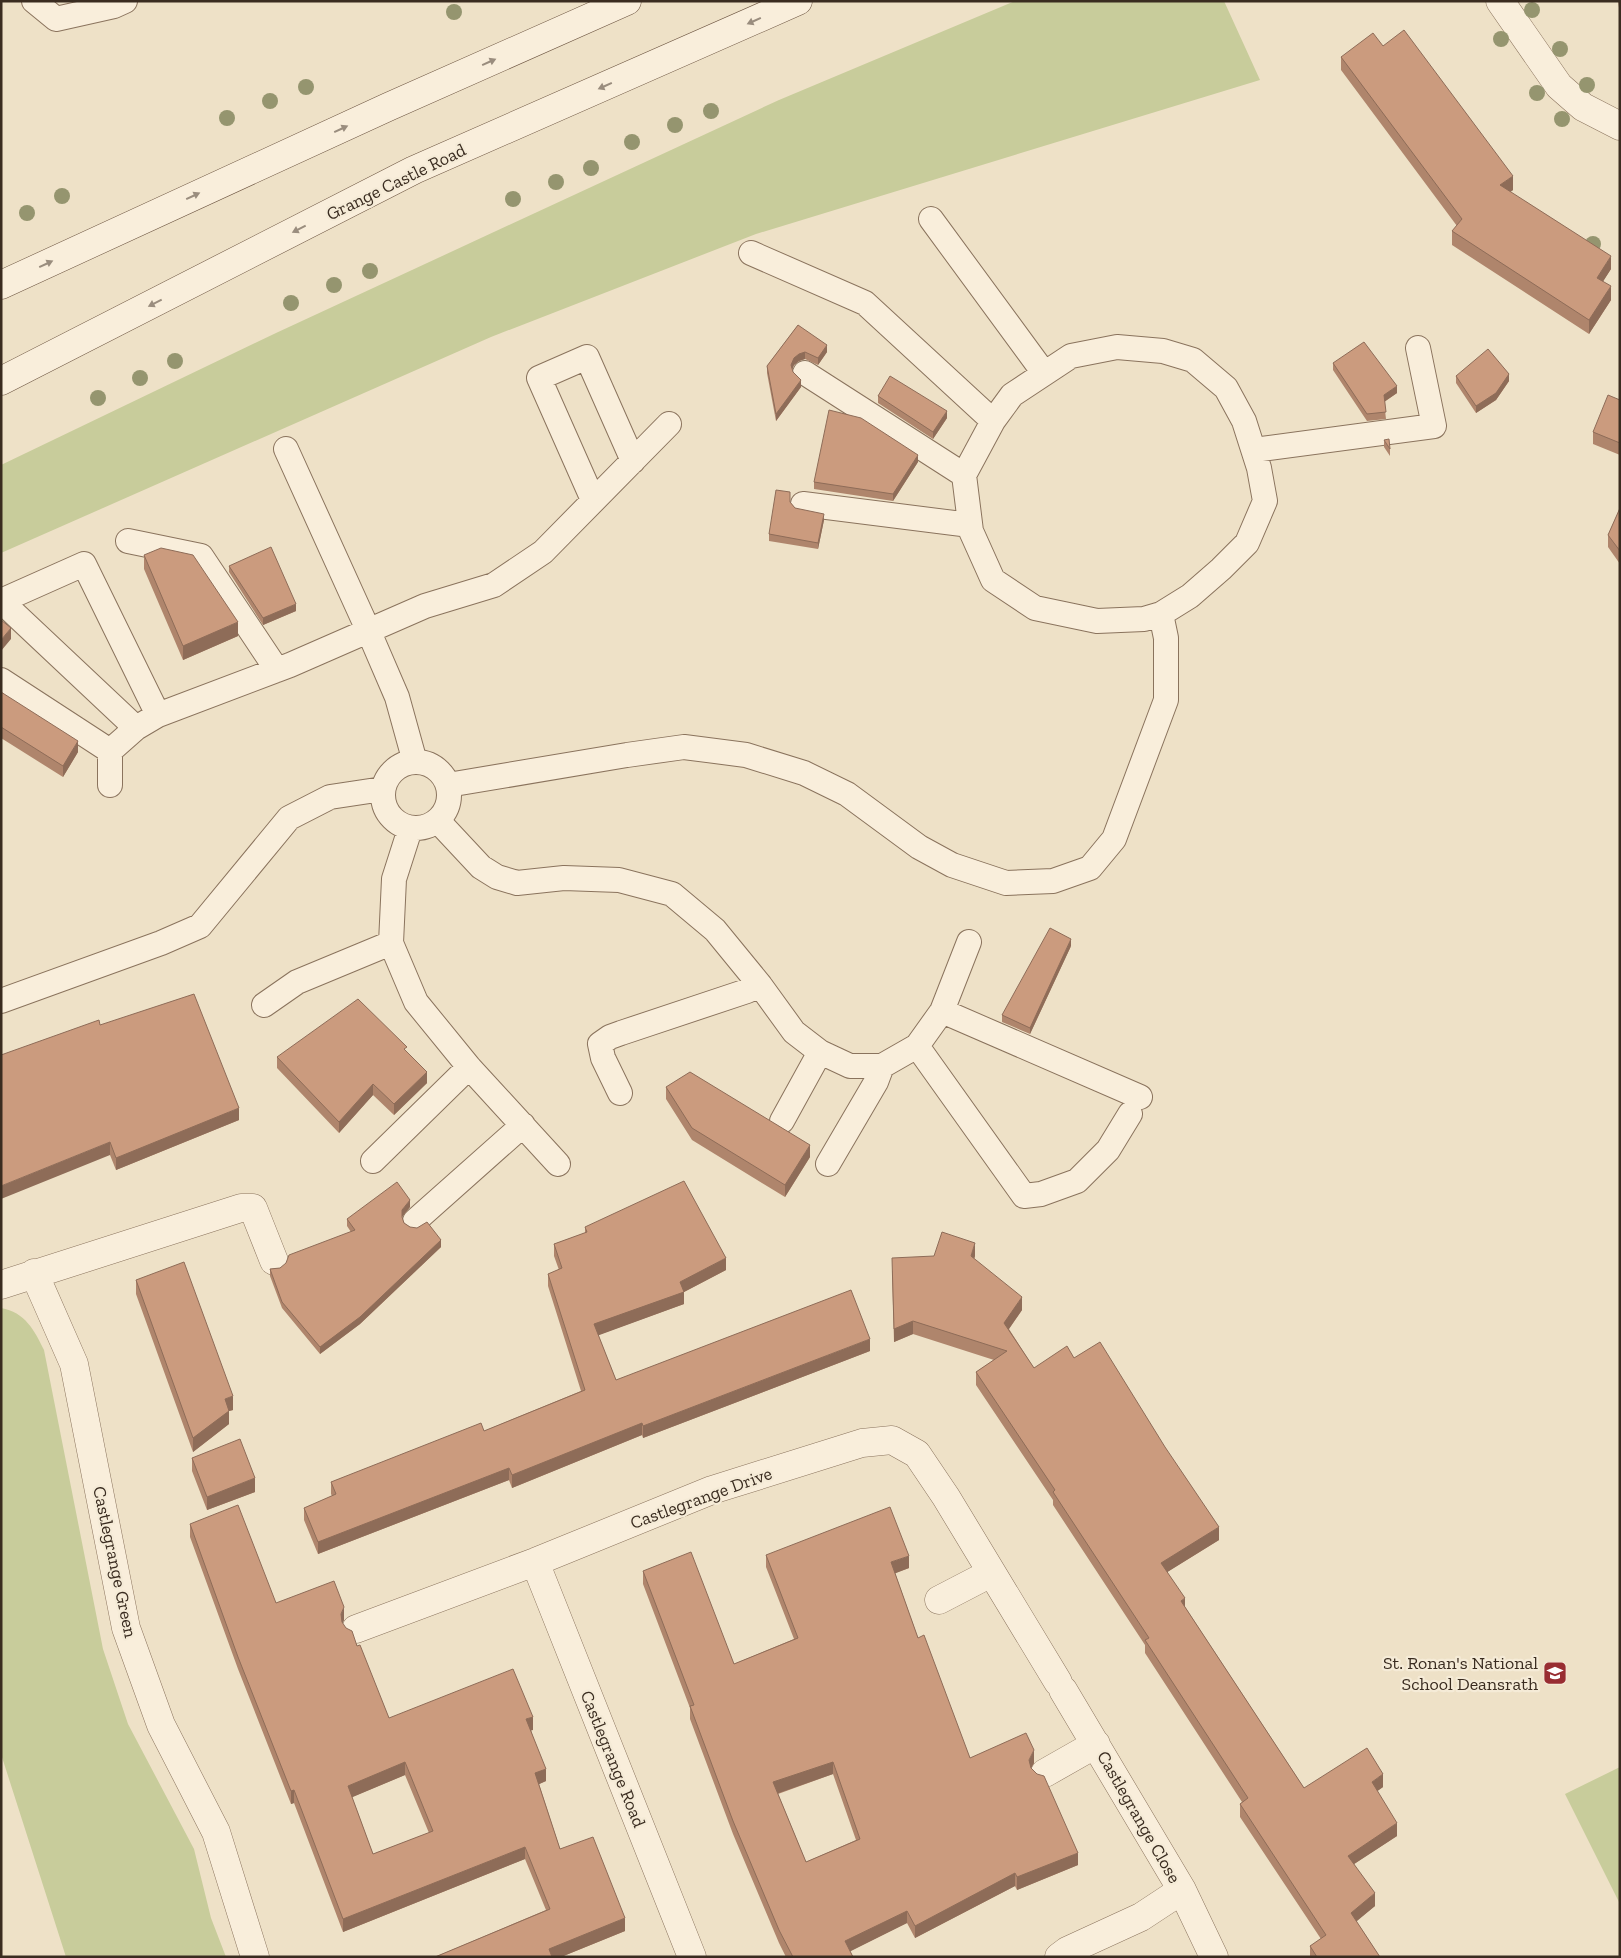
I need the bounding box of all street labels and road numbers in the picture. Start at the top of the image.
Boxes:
street label: Grange Castle Road [323,139,469,225]
street label: Castlegrange Drive [627,1462,775,1534]
street label: Castlegrange Green [88,1484,142,1640]
street label: Castlegrange Road [576,1687,651,1831]
street label: Castlegrange Close [1092,1747,1186,1887]

